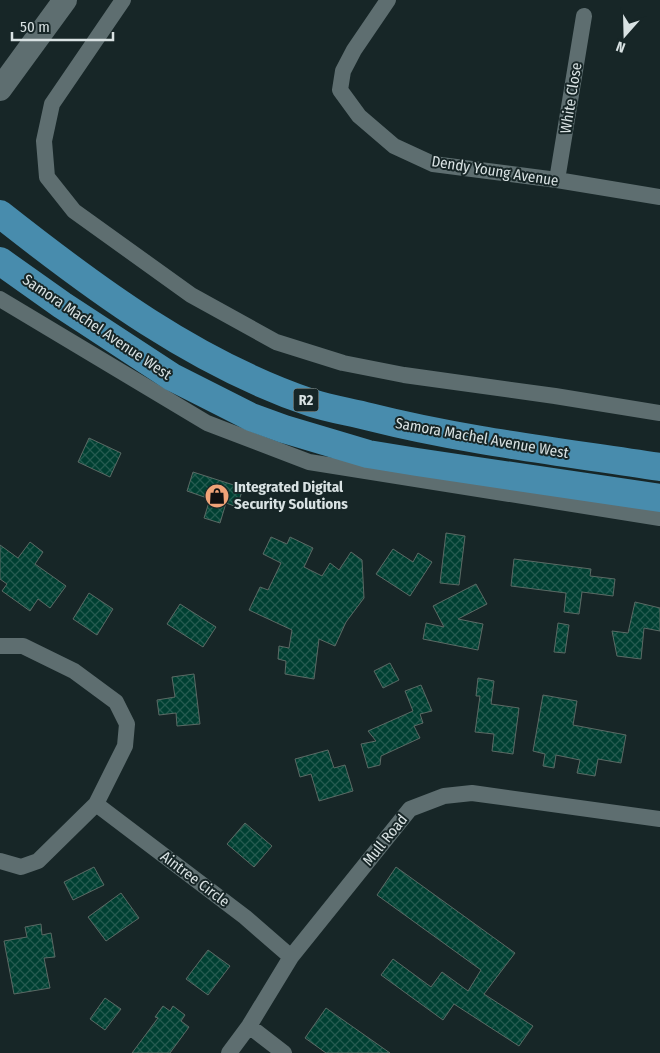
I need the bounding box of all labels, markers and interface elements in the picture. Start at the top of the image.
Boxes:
scale bar [12,10,114,42]
north arrow [600,10,650,60]
text: 50 m [20,18,50,36]
text: N [614,37,628,56]
street label: White Close [557,61,585,135]
street label: Dendy Young Avenue [430,152,560,190]
street label: Samora Machel Avenue West [19,270,175,384]
road number: R2 [294,388,318,412]
street label: Samora Machel Avenue West [394,414,570,462]
place label: Integrated Digital Security Solutions [234,478,348,513]
shop icon: Integrated Digital Security Solutions [204,483,230,509]
street label: Mull Road [359,811,411,869]
street label: Aintree Circle [157,847,233,911]

